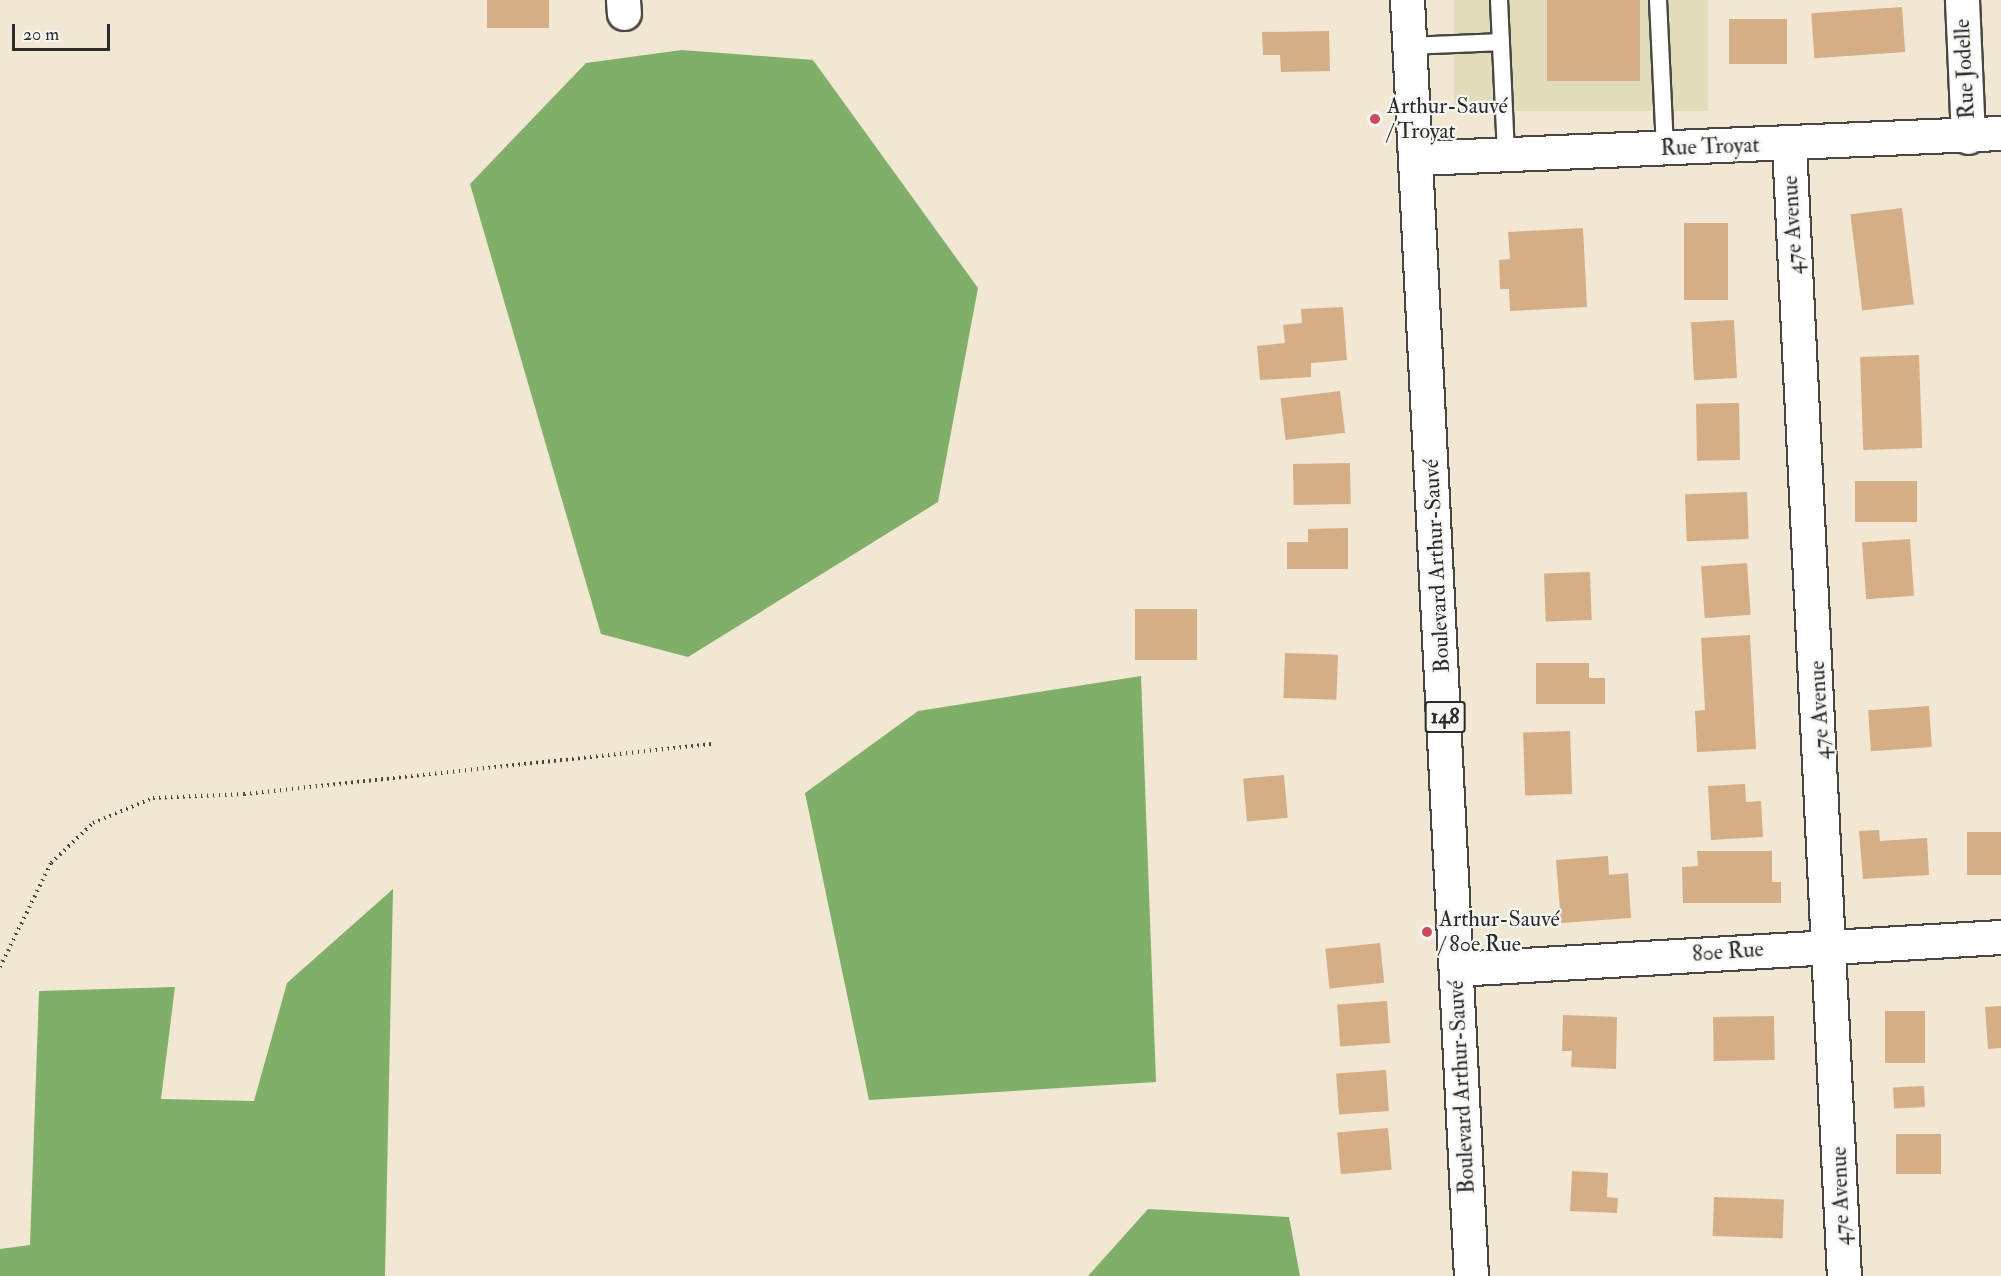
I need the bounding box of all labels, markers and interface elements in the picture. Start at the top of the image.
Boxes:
scale bar [15,12,112,50]
street label: Rue Jodelle [1949,18,1981,120]
text: 20 m [23,23,59,46]
place label: Arthur-Sauvé / Troyat [1387,93,1508,144]
marker: Arthur-Sauvé / Troyat [1368,112,1382,126]
street label: Rue Troyat [1660,132,1760,162]
street label: 47e Avenue [1777,175,1809,275]
street label: Boulevard Arthur-Sauvé [1418,459,1456,673]
street label: 47e Avenue [1804,660,1836,760]
road number: 148 [1424,699,1466,735]
place label: Arthur-Sauvé / 80e Rue [1439,906,1560,957]
marker: Arthur-Sauvé / 80e Rue [1420,925,1434,939]
street label: 80e Rue [1691,936,1765,968]
street label: Boulevard Arthur-Sauvé [1443,980,1481,1194]
street label: 47e Avenue [1826,1146,1856,1246]

